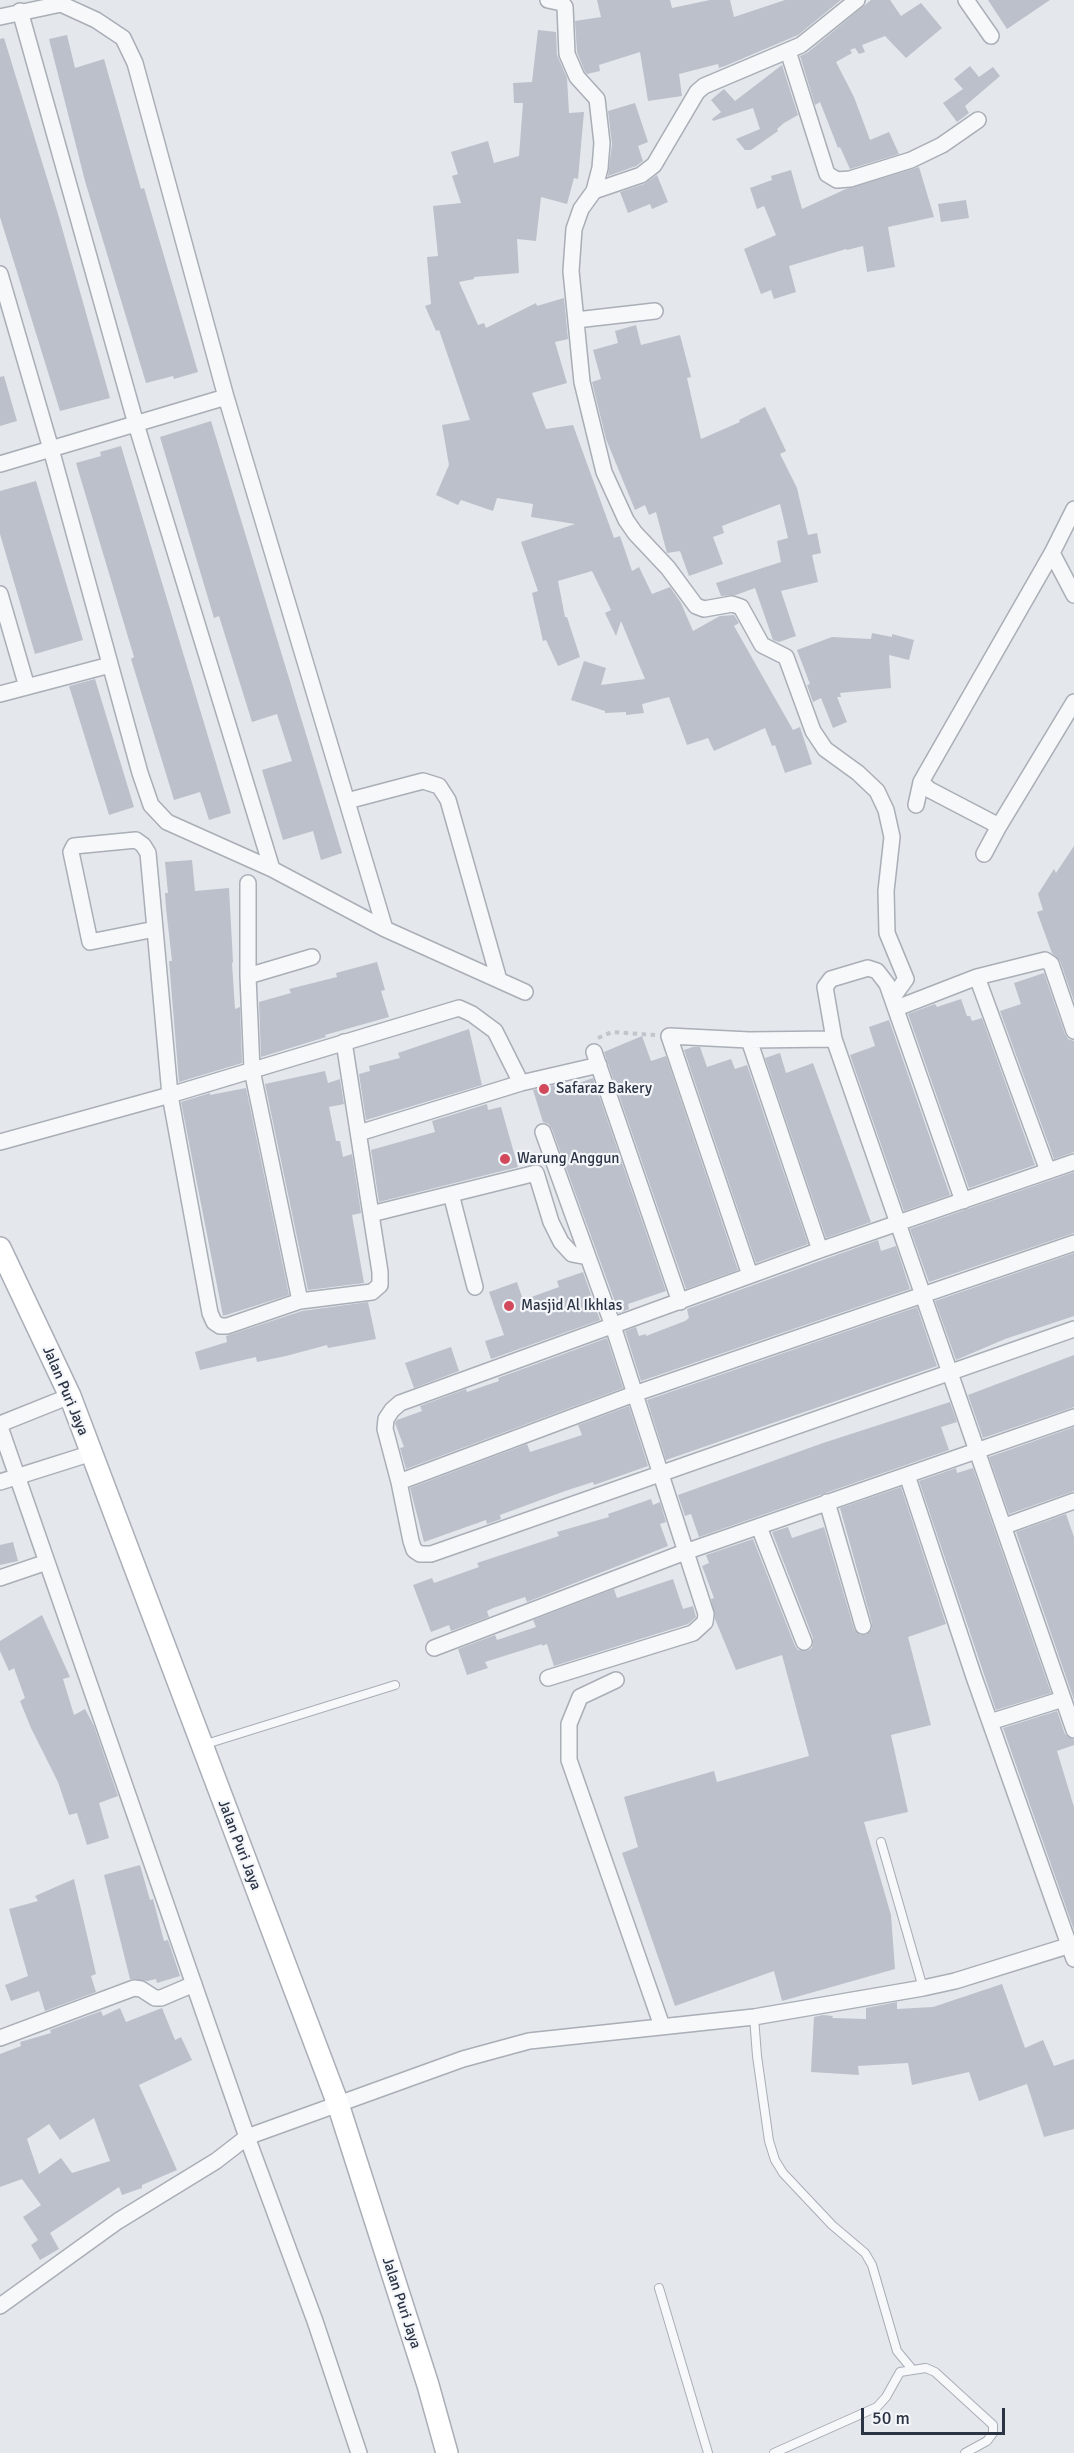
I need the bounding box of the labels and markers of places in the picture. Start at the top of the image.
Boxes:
place label: Safaraz Bakery [556,1080,652,1098]
marker: Safaraz Bakery [537,1082,551,1096]
place label: Warung Anggun [517,1150,620,1168]
marker: Warung Anggun [498,1152,512,1166]
place label: Masjid Al Ikhlas [521,1297,622,1315]
marker: Masjid Al Ikhlas [502,1299,516,1313]

